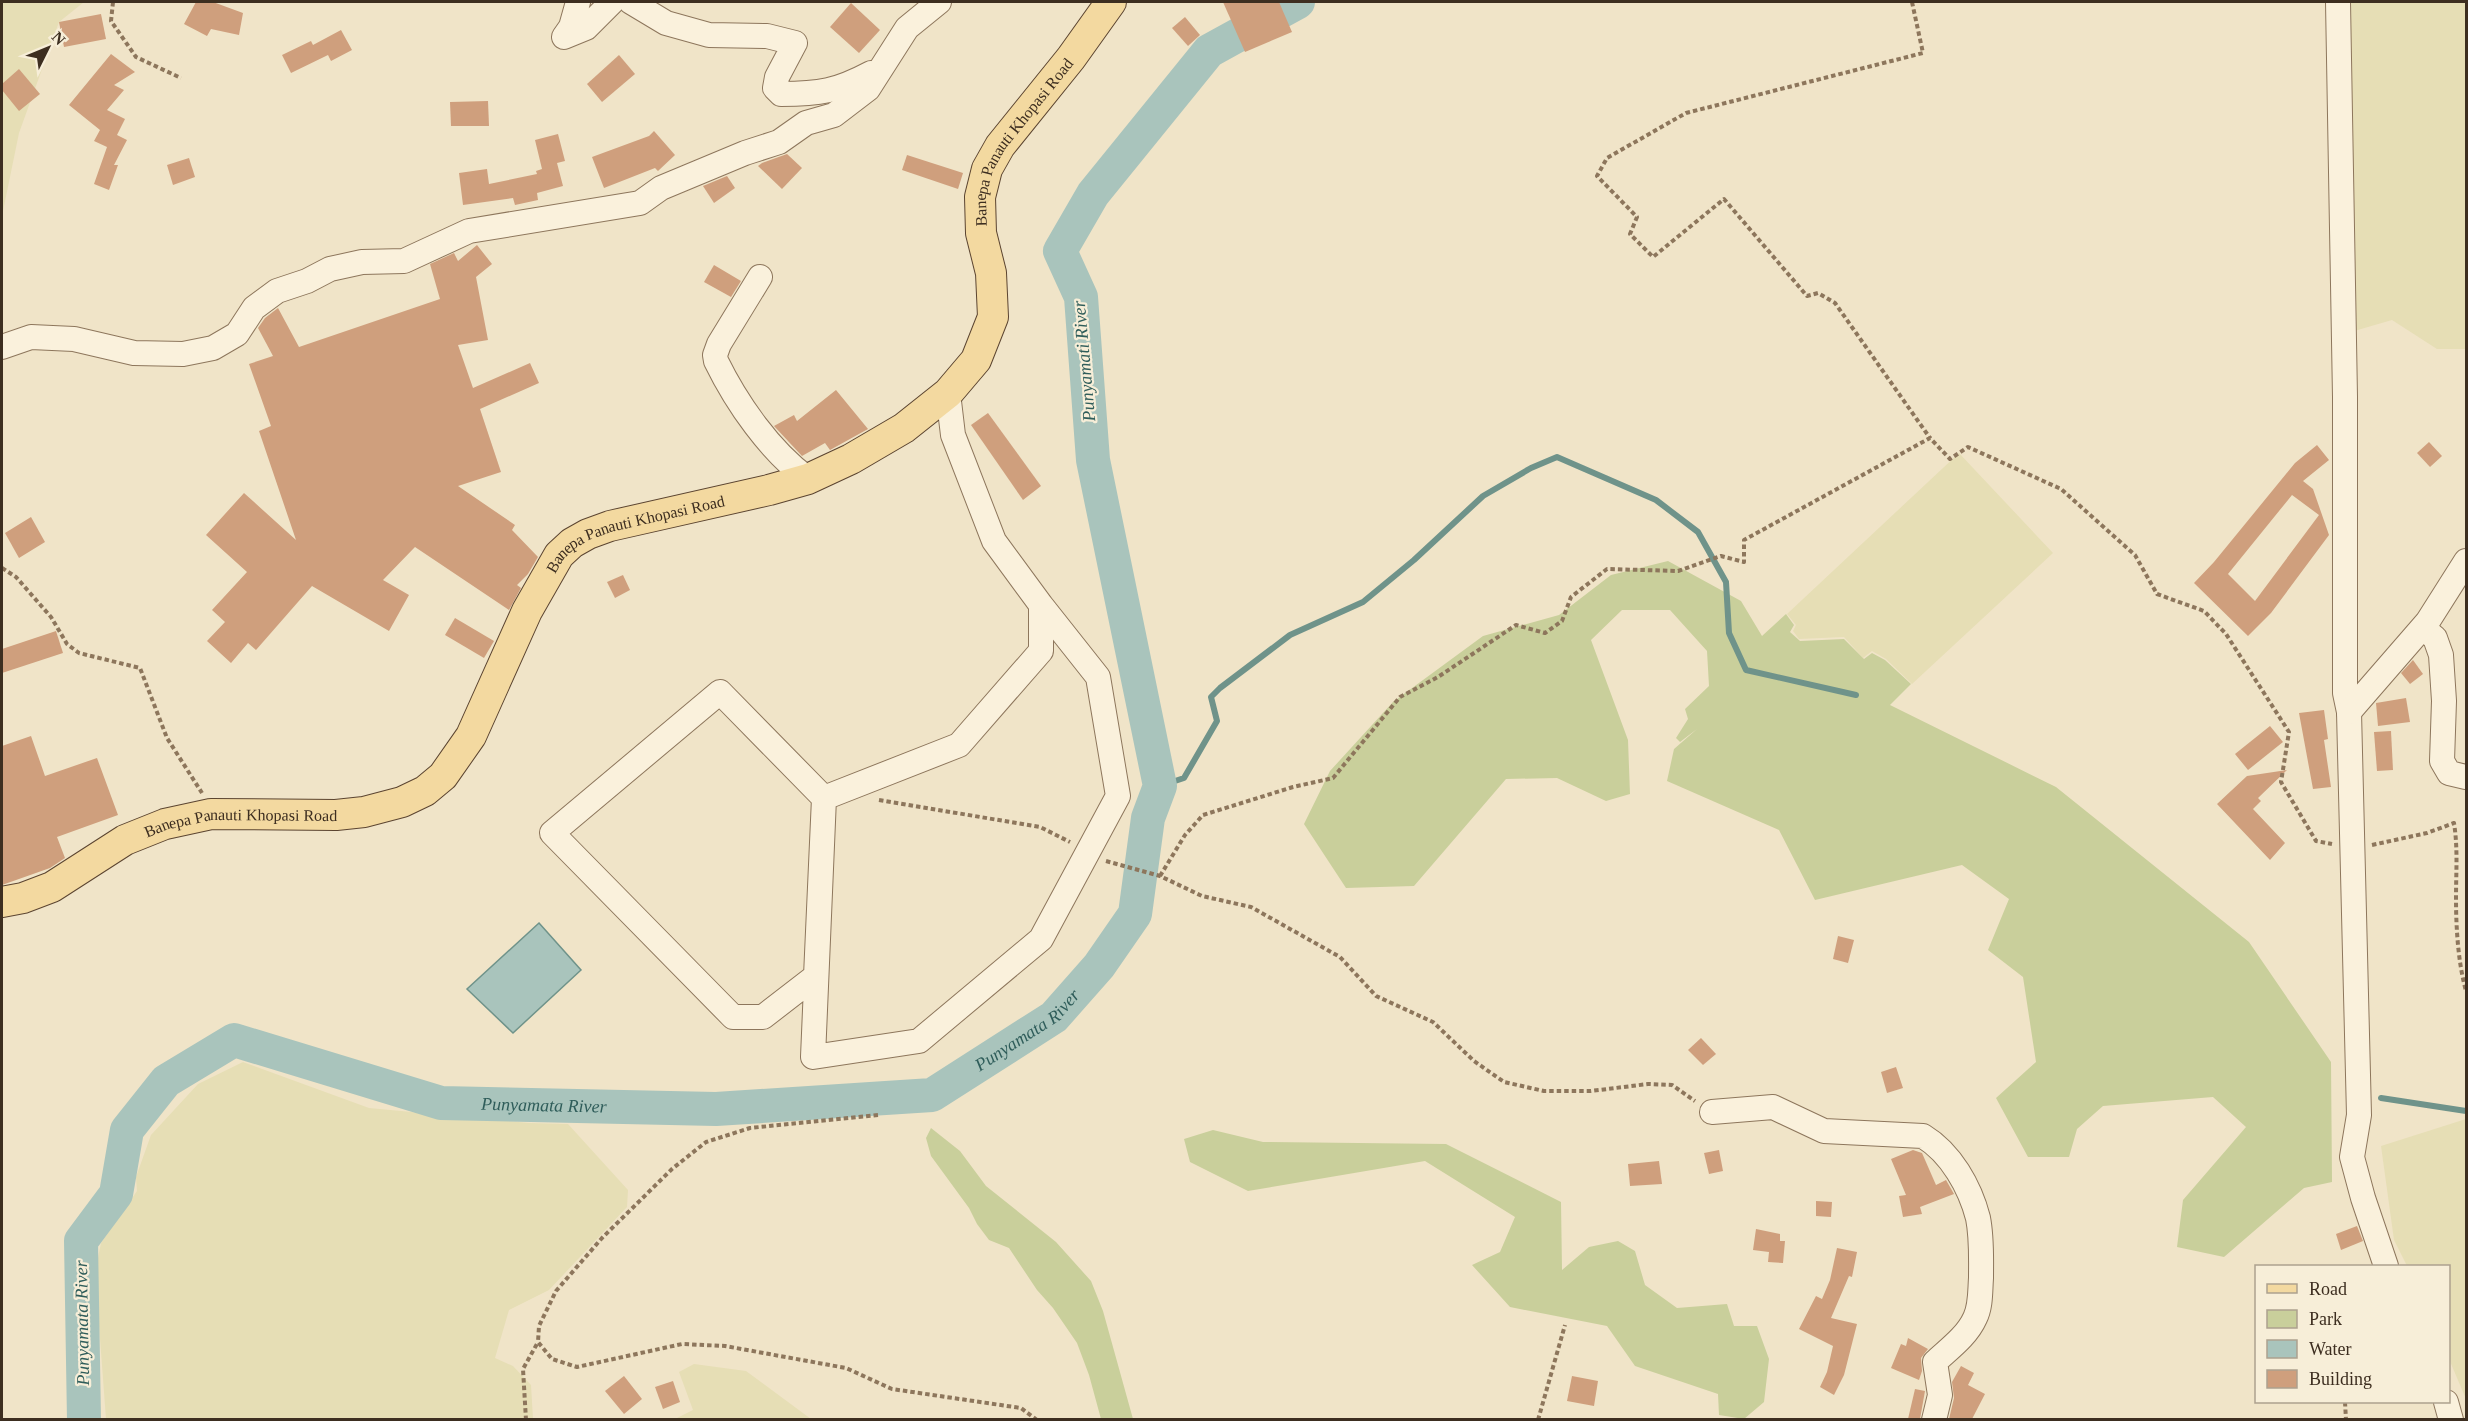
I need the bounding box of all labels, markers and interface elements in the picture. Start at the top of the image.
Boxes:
north arrow [18,18,78,78]
text: N [48,28,69,48]
street label: Banepa Panauti Khopasi Road [972,55,1076,227]
water label: Punyamati River [1069,299,1099,423]
street label: Banepa Panauti Khopasi Road [543,492,726,576]
street label: Banepa Panauti Khopasi Road [142,806,337,840]
water label: Punyamata River [970,985,1084,1076]
water label: Punyamata River [480,1094,608,1117]
water label: Punyamata River [71,1259,93,1387]
legend [2255,1265,2450,1403]
text: Road [2309,1279,2347,1299]
text: Park [2309,1309,2342,1329]
text: Water [2309,1339,2352,1359]
text: Building [2309,1369,2372,1389]

